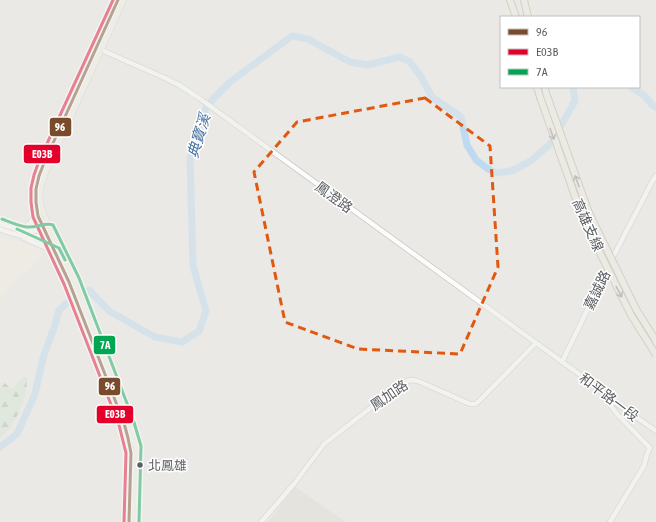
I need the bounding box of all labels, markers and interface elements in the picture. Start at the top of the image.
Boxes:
legend [500,16,640,88]
text: 96 [536,25,548,39]
text: E03B [536,45,558,59]
text: 7A [536,65,548,79]
water label: 典寶溪 [184,110,214,160]
line badge: 96 [49,117,72,137]
text: 96 [55,121,65,133]
one-way arrow [549,128,557,140]
line badge: E03B [23,144,61,164]
text: E03B [32,148,53,160]
one-way arrow [573,175,581,187]
street label: 鳳澄路 [312,178,356,216]
street label: 高雄支線 [569,196,607,254]
street label: 嘉誠路 [581,268,613,312]
one-way arrow [616,286,623,298]
line badge: 7A [93,335,116,355]
text: 7A [100,339,111,351]
street label: 和平路一段 [576,370,642,424]
line badge: 96 [98,377,121,396]
street label: 鳳加路 [367,377,411,413]
text: 96 [105,380,115,392]
line badge: E03B [96,405,134,424]
text: E03B [105,408,126,420]
place label: 北鳳雄 [148,458,187,473]
marker: 北鳳雄 [135,460,145,470]

